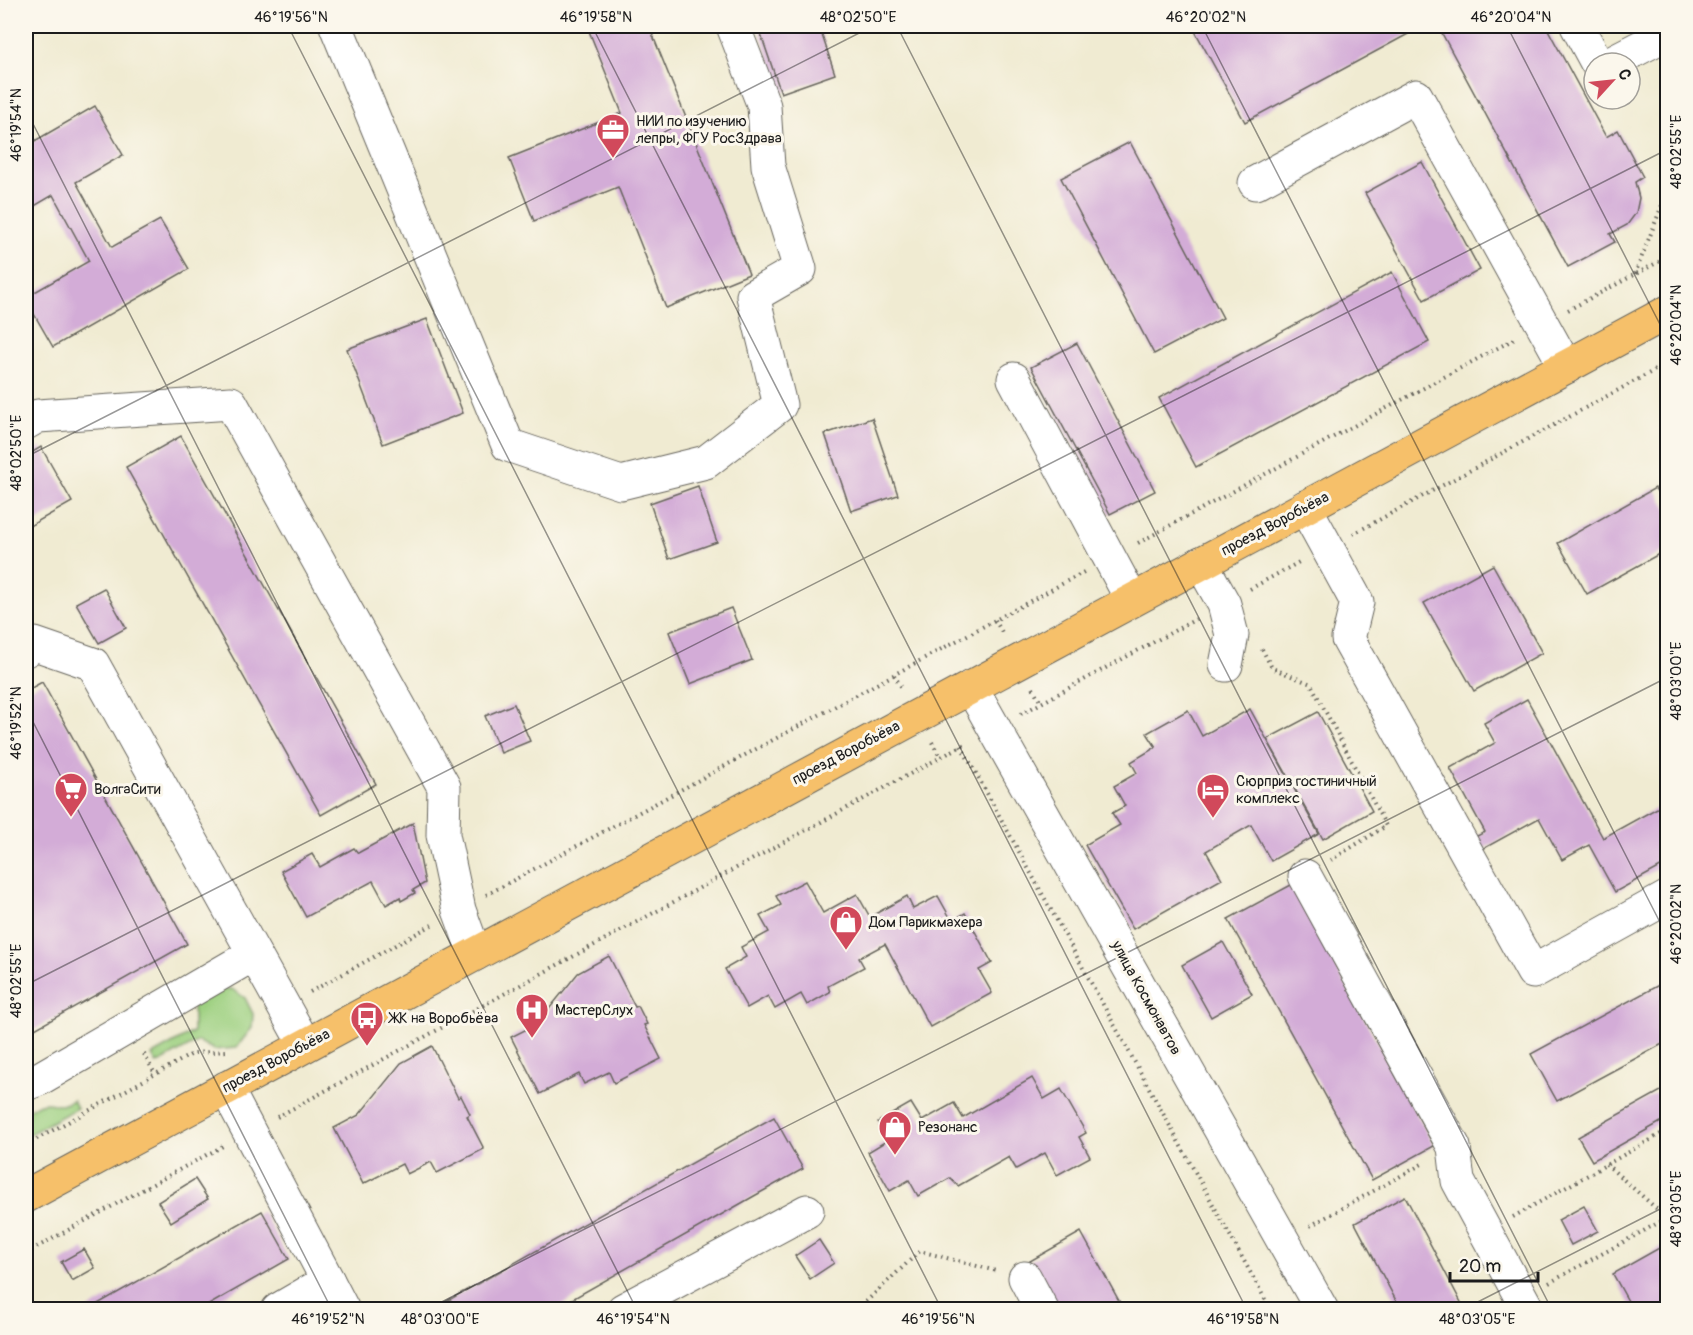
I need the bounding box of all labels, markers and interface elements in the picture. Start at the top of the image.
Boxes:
text: 46°19'56"N [254,8,328,27]
text: 46°19'58"N [560,8,632,27]
text: 48°02'50"E [820,8,897,27]
text: 46°20'02"N [1166,8,1246,27]
text: 46°20'04"N [1471,8,1551,27]
north arrow [1582,51,1642,111]
text: С [1613,66,1636,84]
text: 46°19'54"N [7,88,26,162]
office icon: НИИ по изучению лепры, ФГУ РосЗдрава [595,112,631,159]
place label: НИИ по изучению лепры, ФГУ РосЗдрава [636,112,782,148]
text: 48°02'55"E [1667,115,1686,189]
text: 46°20'04"N [1667,285,1686,365]
text: 48°02'50"E [7,414,26,491]
street label: проезд Воробьёва [1218,488,1332,560]
text: 48°03'00"E [1667,641,1686,720]
text: 46°19'52"N [7,686,26,760]
street label: проезд Воробьёва [789,717,903,789]
supermarket icon: ВолгаСити [53,771,89,818]
hotel icon: Сюрприз гостиничный комплекс [1195,772,1231,819]
place label: Сюрприз гостиничный комплекс [1236,772,1377,808]
place label: ВолгаСити [94,780,161,799]
text: 46°20'02"N [1667,884,1686,964]
shop icon: Дом Парикмахера [828,904,864,951]
place label: Дом Парикмахера [868,913,983,932]
street label: улица Космонавтов [1106,937,1185,1058]
text: 48°02'55"E [7,944,26,1018]
hospital icon: МастерСлух [514,992,550,1039]
bus stop icon: ЖК на Воробьёва [349,1000,385,1047]
place label: МастерСлух [555,1001,633,1020]
place label: ЖК на Воробьёва [388,1009,498,1028]
street label: проезд Воробьёва [219,1025,333,1097]
shop icon: Резонанс [877,1109,913,1156]
place label: Резонанс [918,1118,978,1137]
text: 48°03'05"E [1667,1170,1686,1247]
scale bar [1450,1245,1538,1283]
text: 20 m [1459,1255,1501,1278]
text: 46°19'52"N [291,1310,365,1329]
text: 48°03'00"E [401,1310,480,1329]
text: 46°19'54"N [596,1310,670,1329]
text: 46°19'56"N [901,1310,975,1329]
text: 46°19'58"N [1207,1310,1279,1329]
text: 48°03'05"E [1439,1310,1516,1329]

